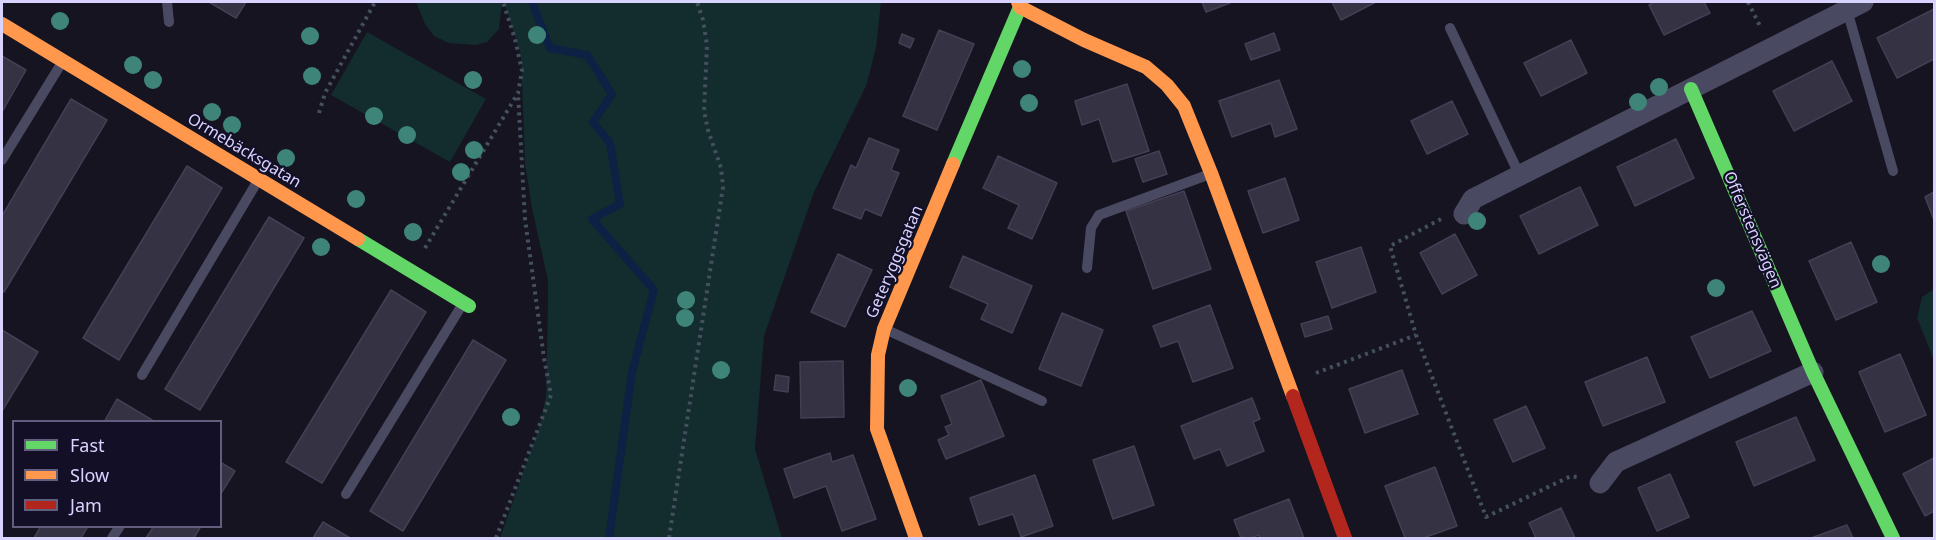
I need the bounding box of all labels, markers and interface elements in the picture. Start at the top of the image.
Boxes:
street label: Ormebäcksgatan [184,109,304,193]
street label: Offerstensvägen [1719,169,1785,291]
street label: Geteryggsgatan [863,203,927,321]
legend [12,420,222,528]
text: Fast [70,433,105,457]
text: Slow [70,463,109,487]
text: Jam [70,493,102,517]

